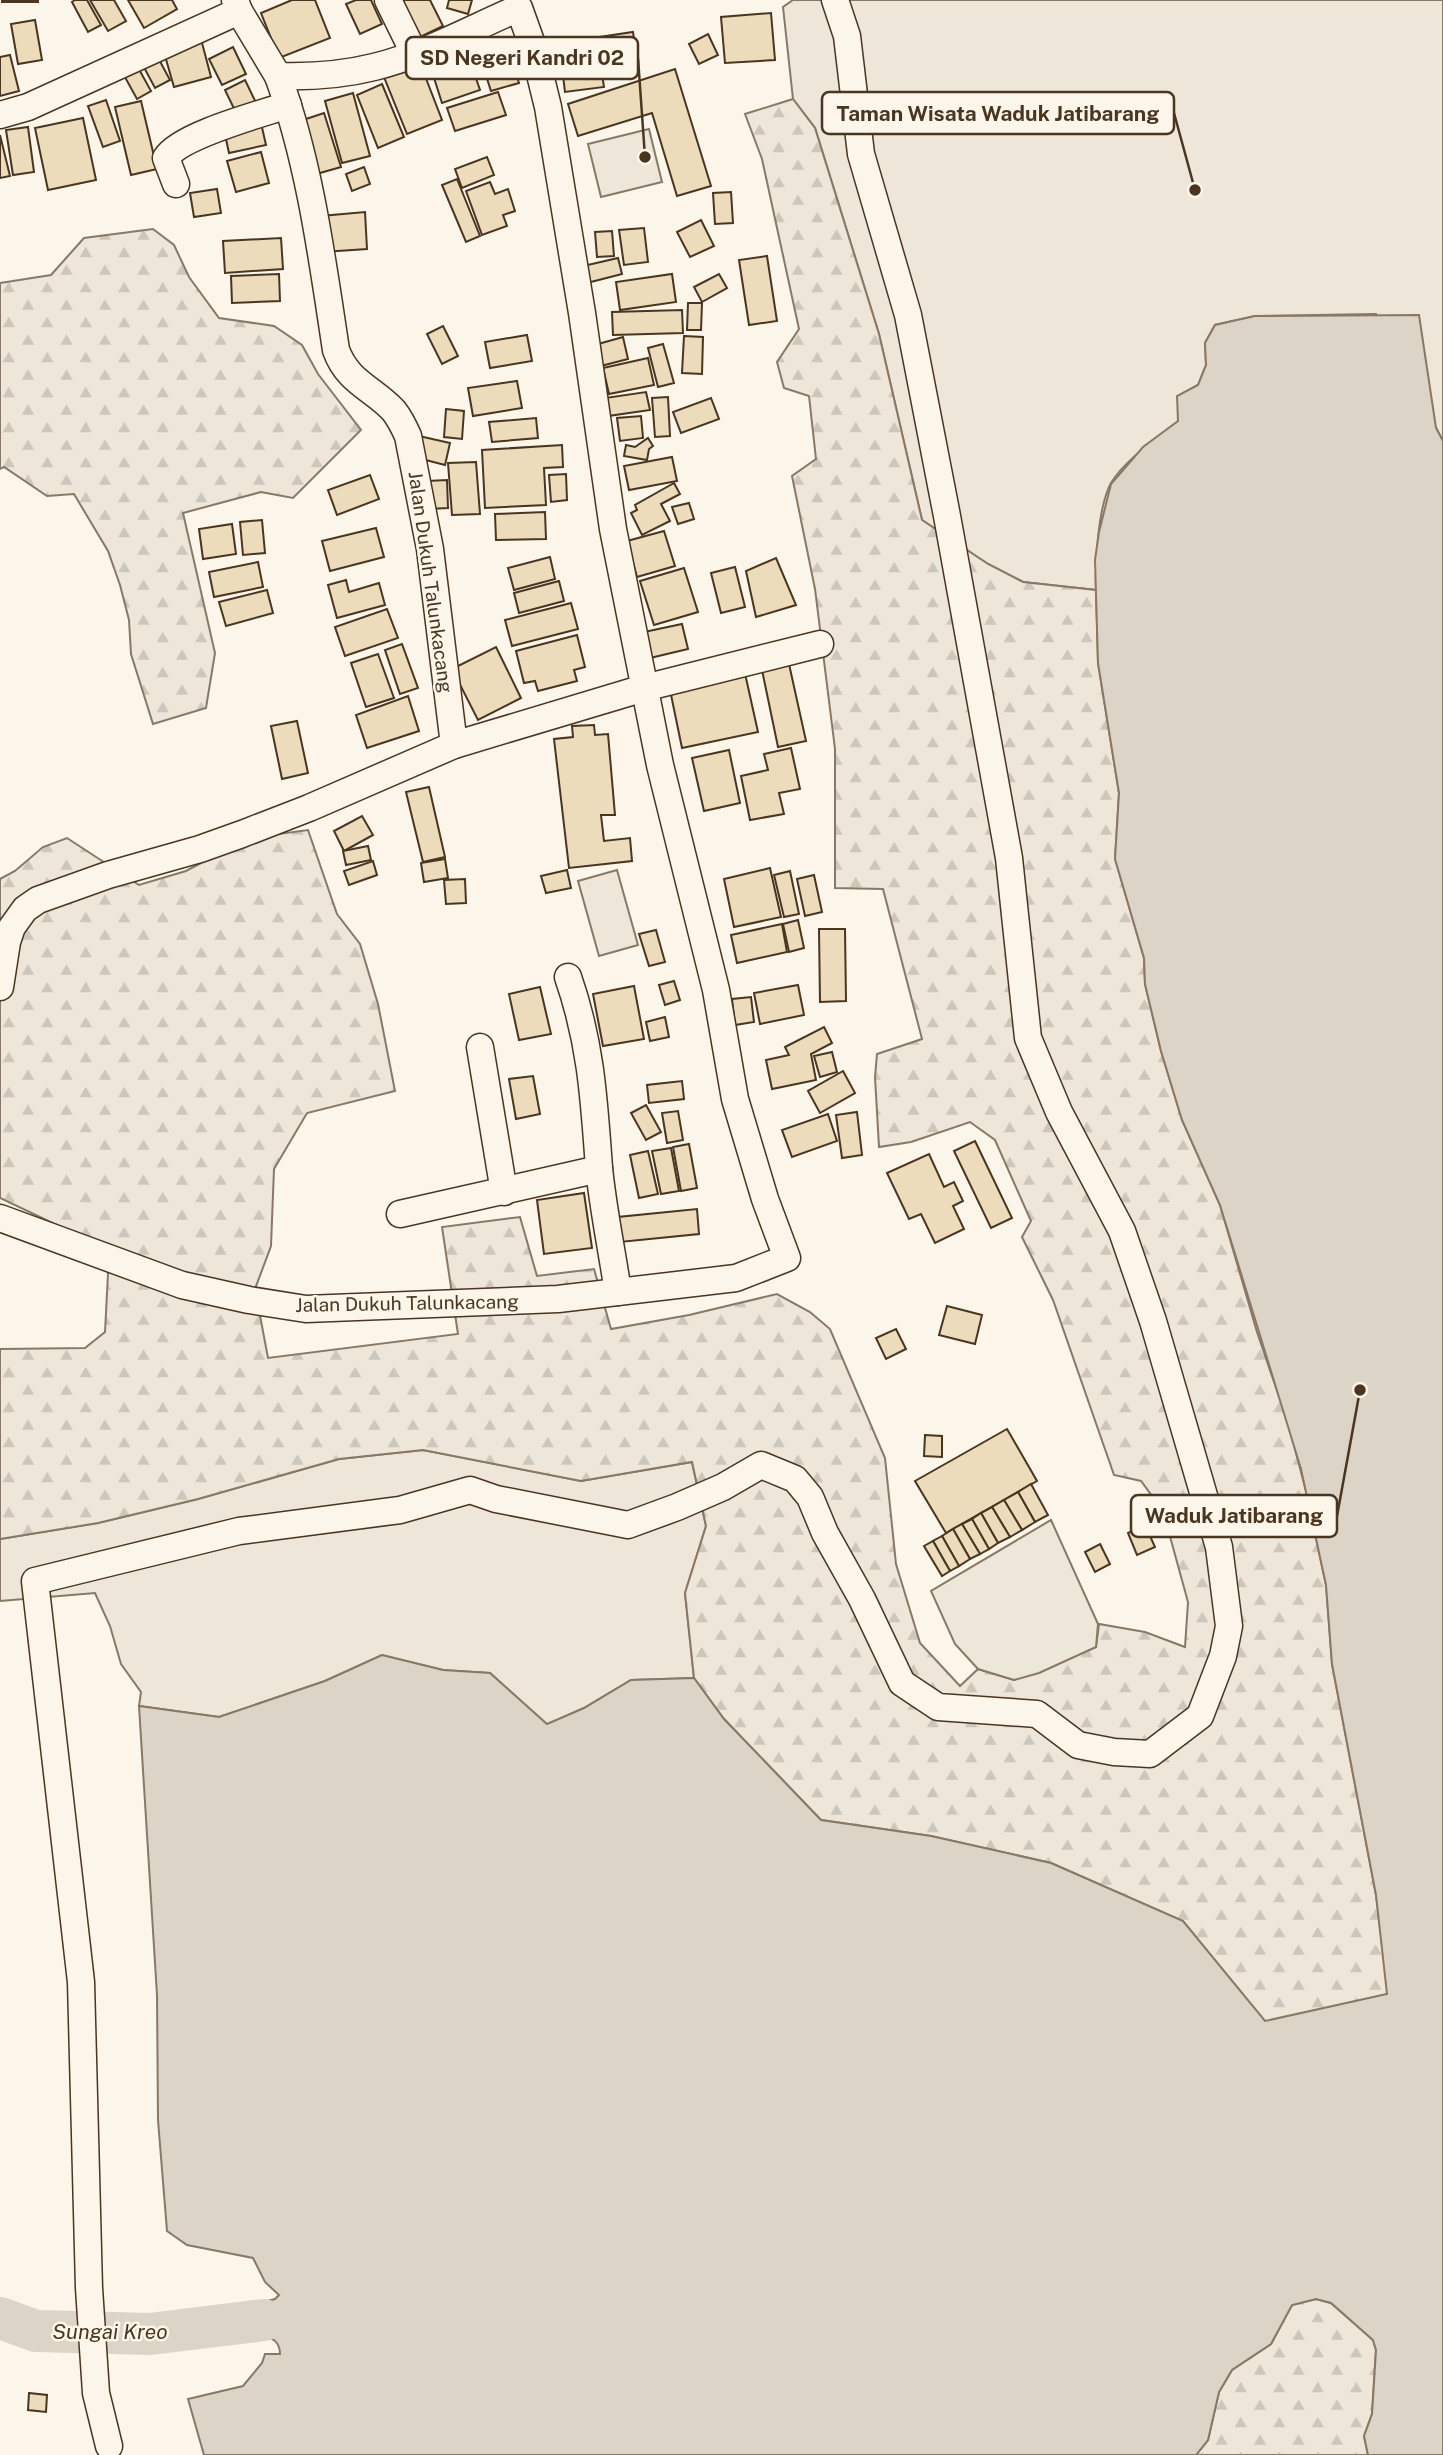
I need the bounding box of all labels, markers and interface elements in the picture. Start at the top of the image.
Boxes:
callout: SD Negeri Kandri 02 [406,37,638,79]
text: SD Negeri Kandri 02 [420,45,624,70]
callout: Taman Wisata Waduk Jatibarang [822,92,1174,134]
text: Taman Wisata Waduk Jatibarang [837,101,1159,126]
street label: Jalan Dukuh Talunkacang [405,470,457,694]
street label: Jalan Dukuh Talunkacang [295,1290,519,1316]
callout: Waduk Jatibarang [1131,1495,1337,1537]
text: Waduk Jatibarang [1145,1503,1323,1528]
water label: Sungai Kreo [52,2319,168,2344]

